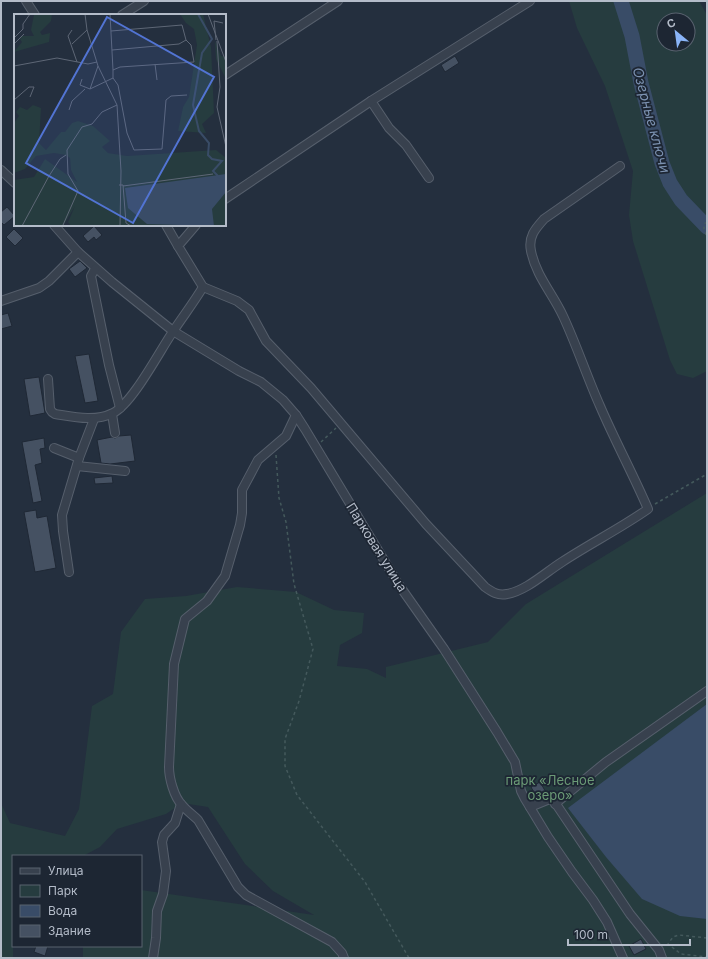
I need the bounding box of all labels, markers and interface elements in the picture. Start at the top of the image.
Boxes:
north arrow [656,12,696,52]
inset map [14,14,226,226]
text: С [664,15,678,31]
water label: Озерные ключи [630,65,674,175]
street label: Парковая улица [343,500,411,594]
park label: парк «Лесное озеро» [506,772,594,803]
legend [12,855,142,947]
text: Улица [48,863,83,878]
text: Парк [48,883,78,898]
text: Вода [48,903,77,918]
scale bar [568,921,690,947]
text: Здание [48,923,91,938]
text: 100 m [574,927,608,942]

